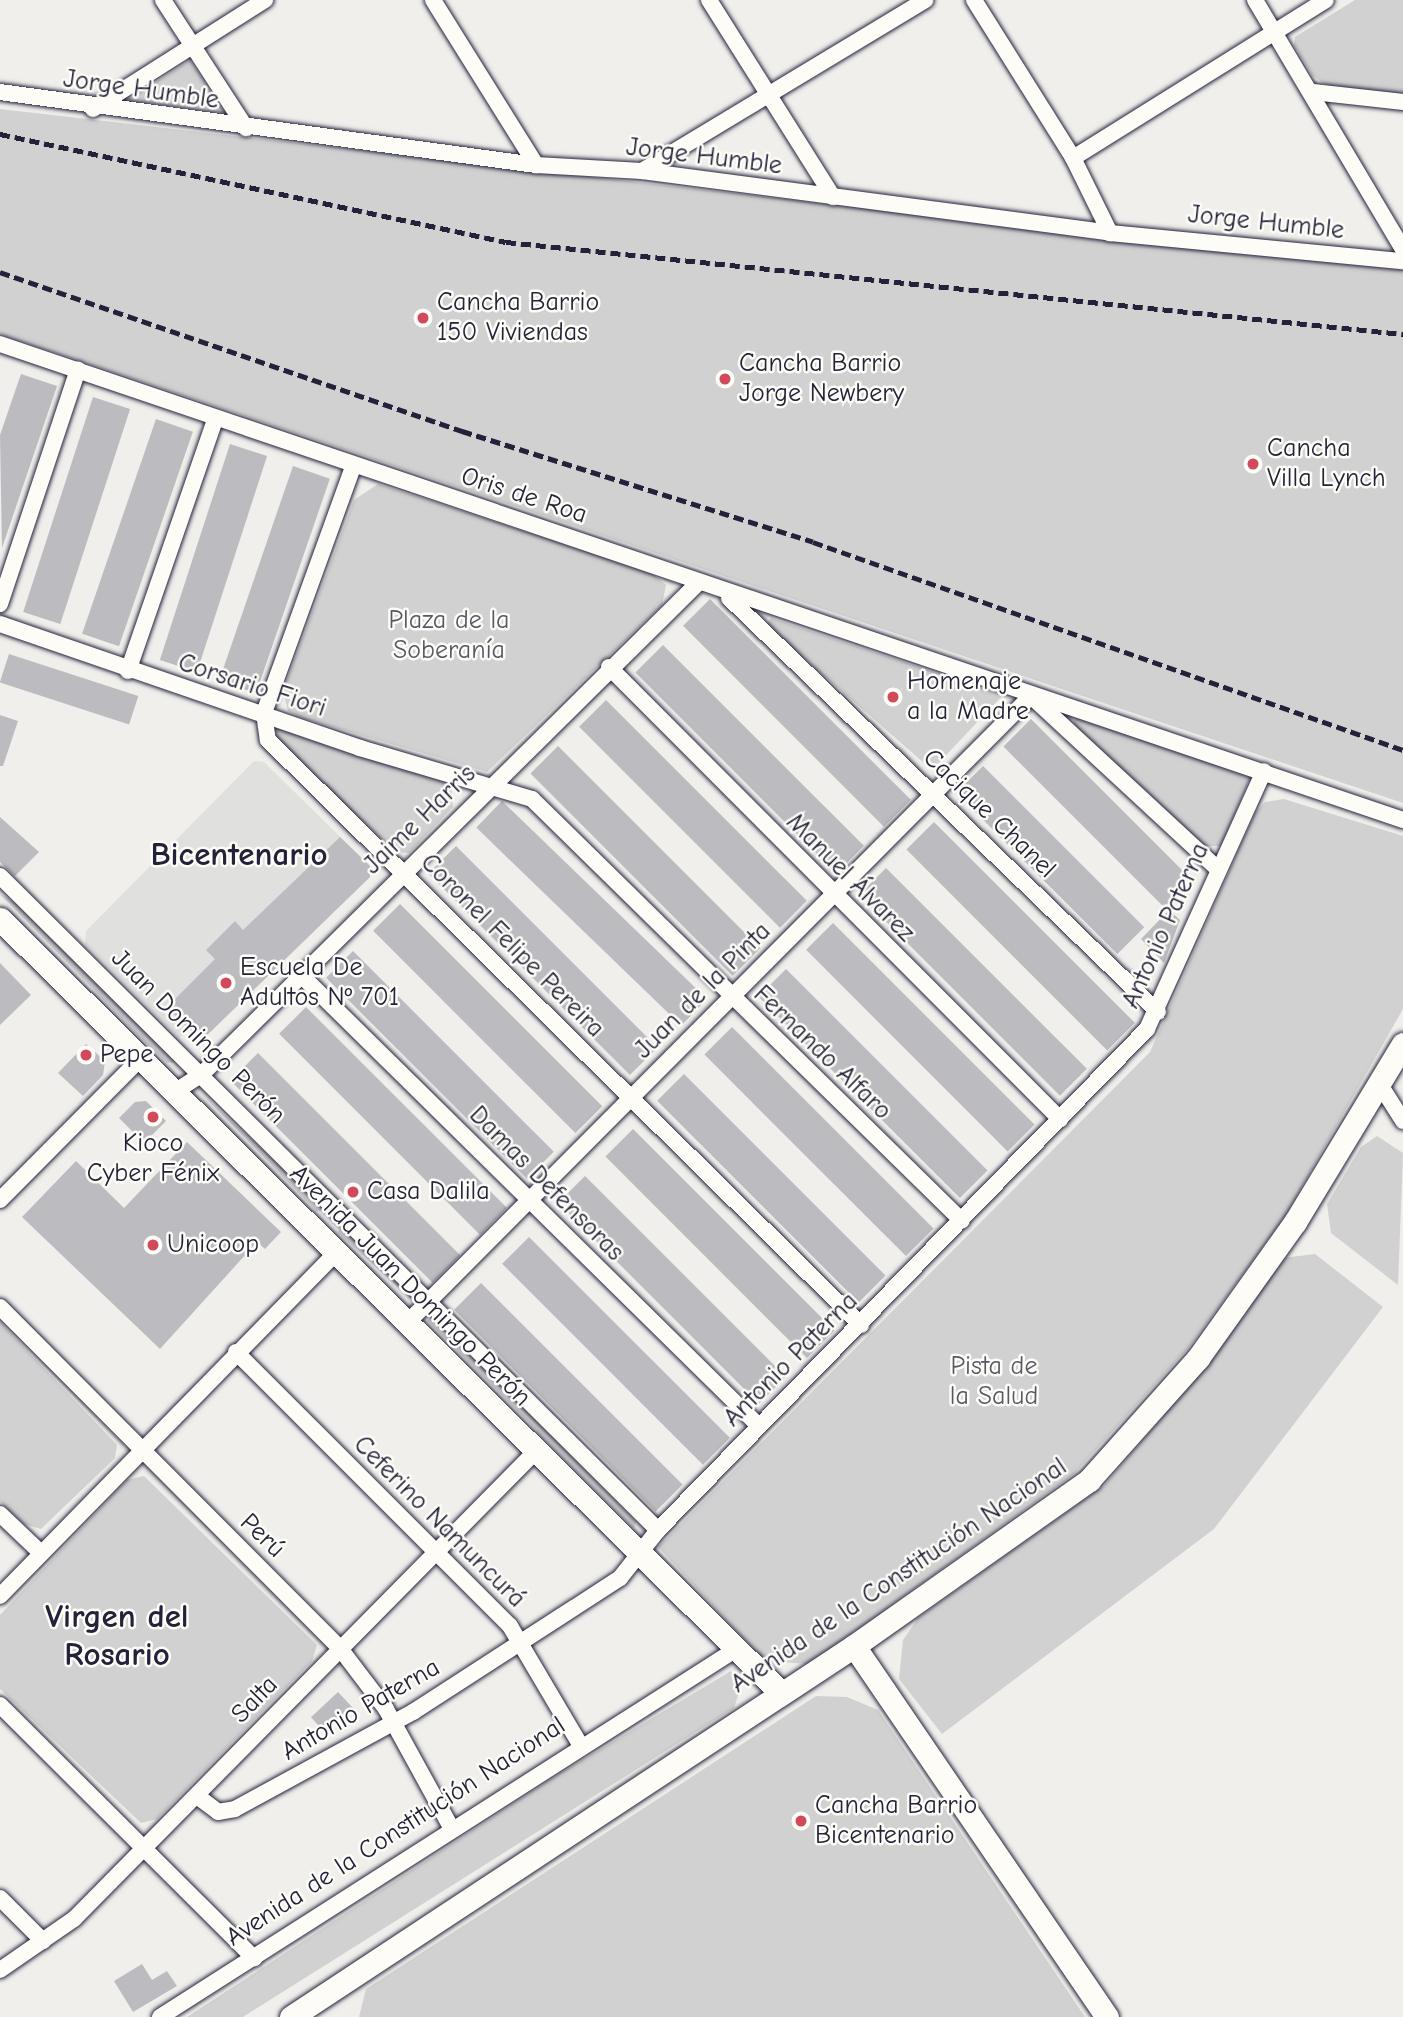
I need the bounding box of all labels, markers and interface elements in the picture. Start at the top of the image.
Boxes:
street label: Jorge Humble [61,64,221,116]
street label: Jorge Humble [624,132,784,182]
street label: Jorge Humble [1186,199,1346,247]
place label: Cancha Barrio 150 Viviendas [437,287,599,348]
marker: Cancha Barrio 150 Viviendas [415,310,431,326]
place label: Cancha Barrio Jorge Newbery [739,348,904,410]
marker: Cancha Barrio Jorge Newbery [717,371,733,387]
place label: Cancha Villa Lynch [1267,433,1386,494]
marker: Cancha Villa Lynch [1245,456,1261,472]
street label: Oris de Roa [457,461,591,531]
park label: Plaza de la Soberanía [388,605,510,666]
street label: Corsario Fiori [174,647,330,725]
place label: Homenaje a la Madre [907,666,1029,728]
marker: Homenaje a la Madre [885,689,901,705]
street label: Cacique Chanel [916,743,1062,885]
street label: Jaime Harris [357,759,483,881]
street label: Manuel Álvarez [779,807,921,949]
district label: Bicentenario [150,835,328,875]
street label: Antonio Paterna [1116,839,1216,1013]
street label: Coronel Felipe Pereira [414,848,610,1044]
street label: Juan de la Pinta [628,916,778,1066]
street label: Juan Domingo Perón [104,943,292,1131]
place label: Escuela De Adultos Nº 701 [240,952,399,1014]
marker: Escuela De Adultos Nº 701 [218,975,234,991]
street label: Fernando Alfaro [746,979,898,1127]
place label: Pepe [100,1039,153,1071]
marker: Pepe [78,1047,94,1063]
street label: Damas Defensoras [462,1100,630,1268]
marker: Kioco Cyber Fénix [145,1109,161,1125]
place label: Kioco Cyber Fénix [87,1128,219,1190]
street label: Avenida Juan Domingo Perón [283,1159,537,1413]
place label: Casa Dalila [367,1176,490,1208]
marker: Casa Dalila [345,1184,361,1200]
place label: Unicoop [167,1229,259,1261]
marker: Unicoop [145,1237,161,1253]
street label: Antonio Paterna [717,1286,865,1434]
park label: Pista de la Salud [950,1351,1038,1412]
street label: Ceferino Namuncurá [347,1430,531,1614]
street label: Avenida de la Constitución Nacional [725,1452,1073,1700]
street label: Perú [233,1507,291,1565]
district label: Virgen del Rosario [45,1597,189,1675]
street label: Antonio Paterna [276,1652,446,1768]
street label: Salta [225,1670,285,1730]
street label: Avenida de la Constitución Nacional [220,1710,572,1954]
place label: Cancha Barrio Bicentenario [815,1790,977,1852]
marker: Cancha Barrio Bicentenario [793,1813,809,1829]

